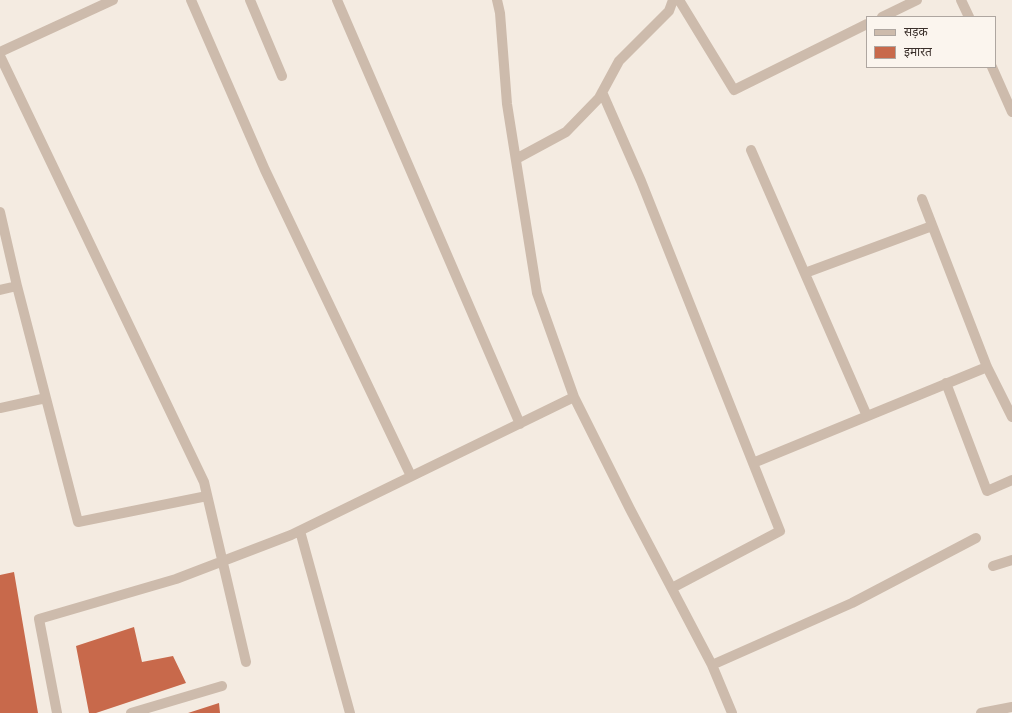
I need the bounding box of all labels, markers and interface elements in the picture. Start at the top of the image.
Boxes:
legend [866,16,996,68]
text: सड़क [904,24,928,39]
text: इमारत [904,44,932,59]

